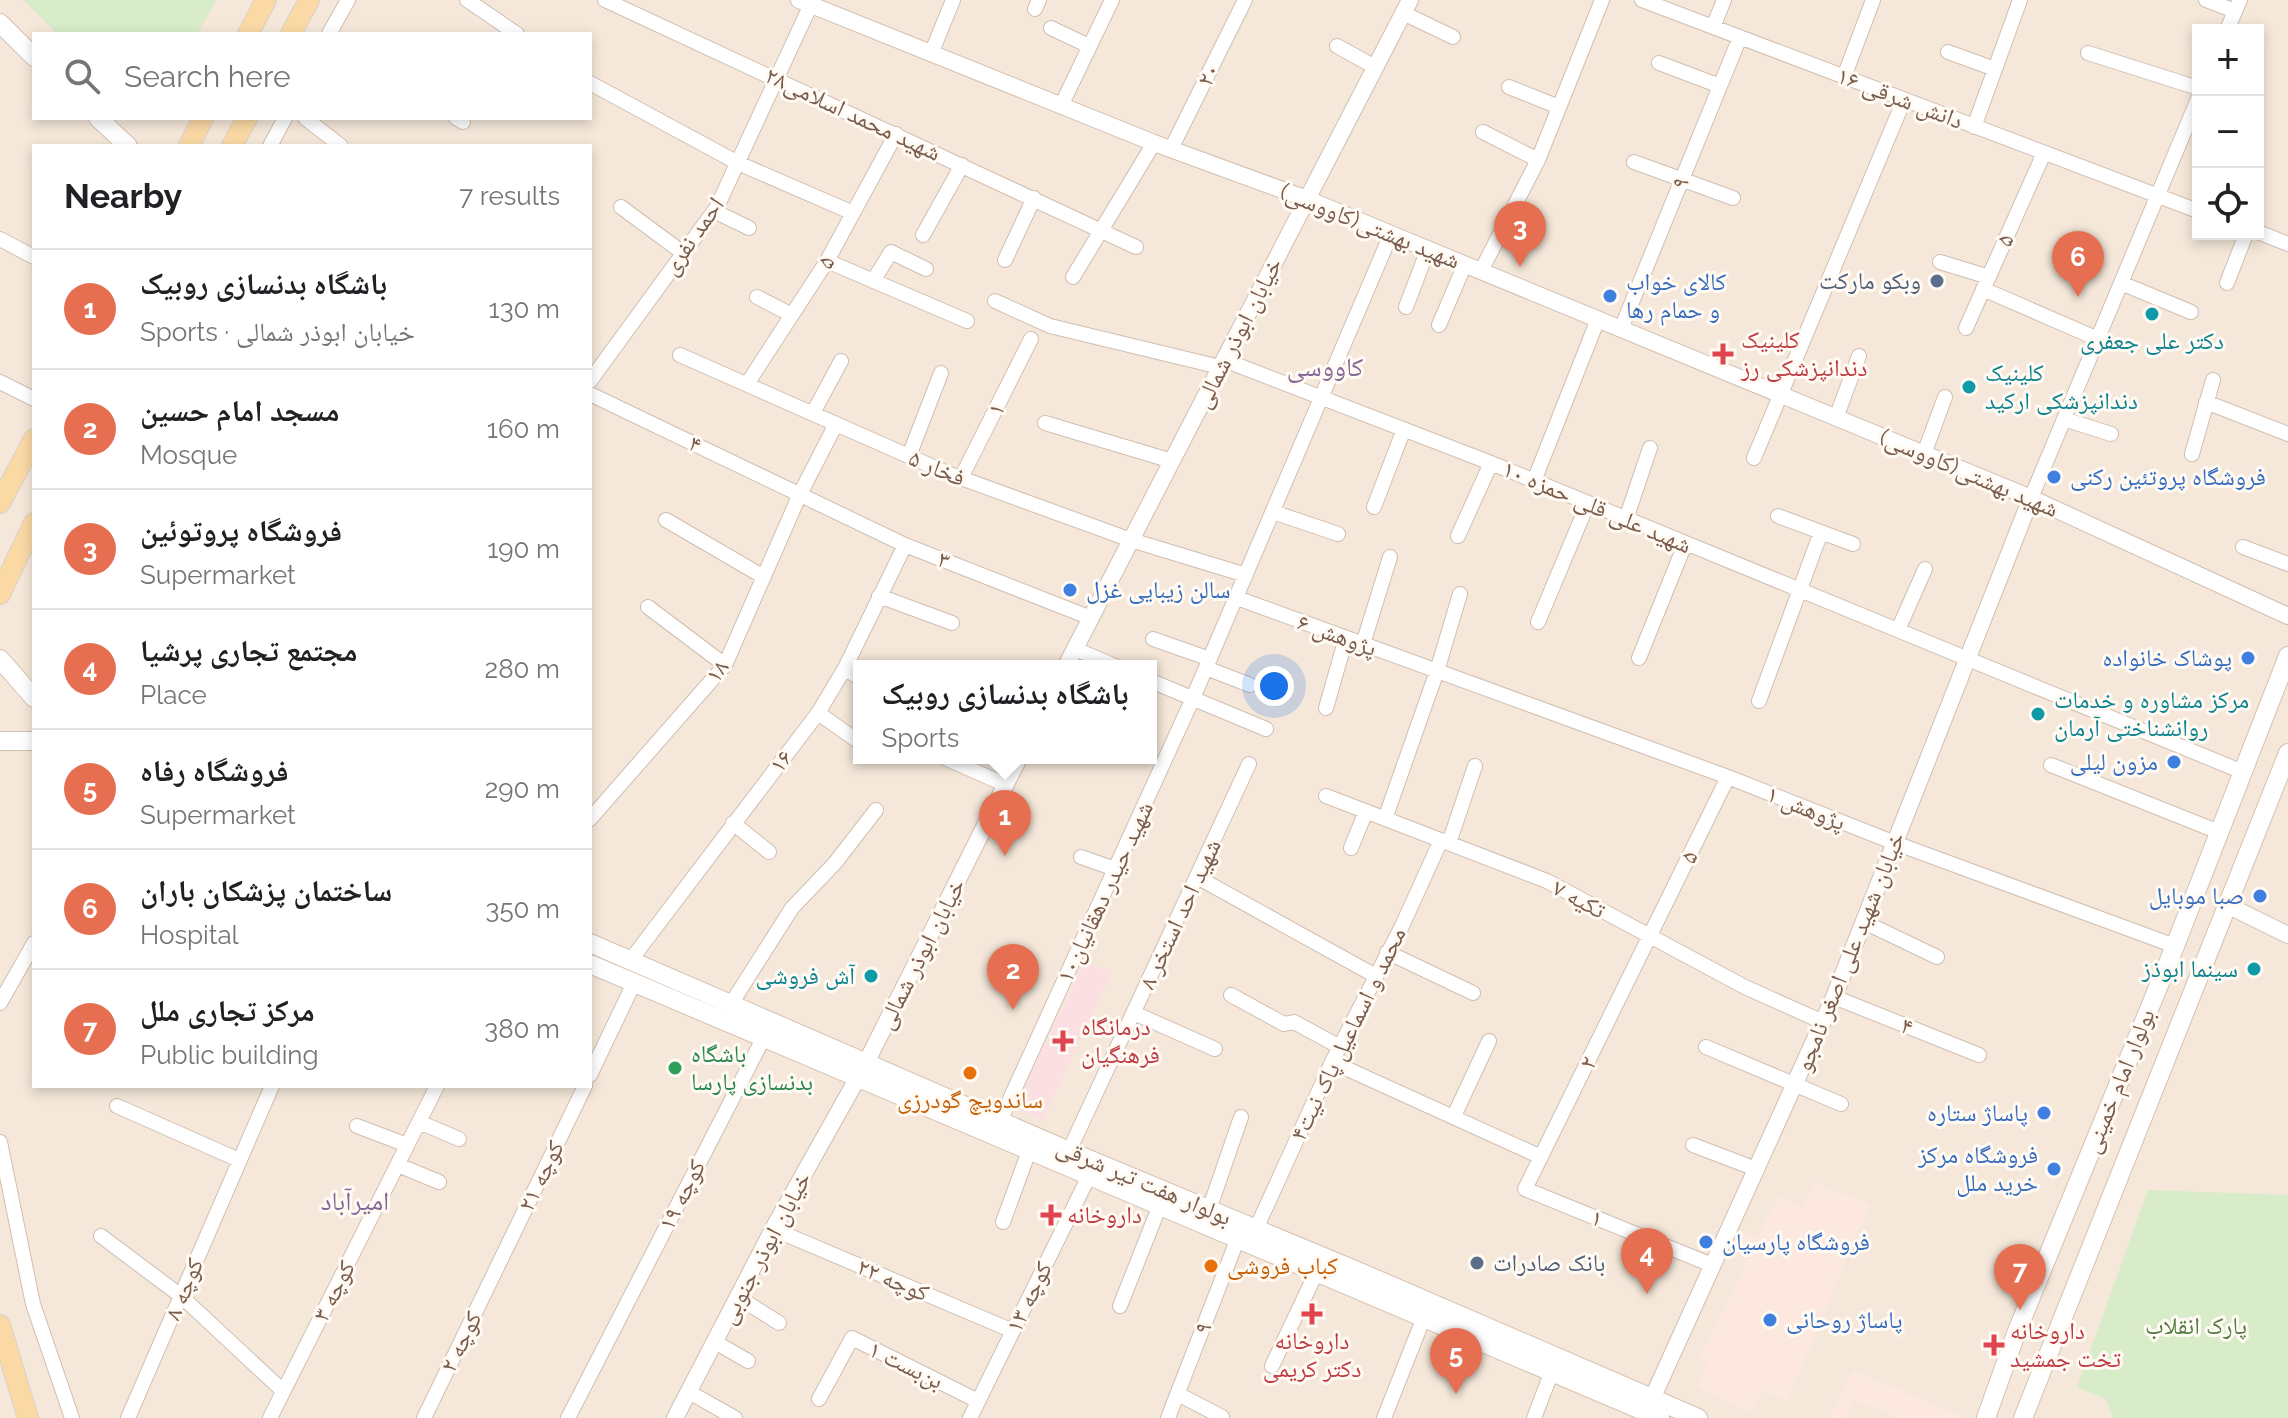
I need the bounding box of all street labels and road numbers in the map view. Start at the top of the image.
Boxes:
street label: ۲۰ [1190,59,1225,91]
street label: شهید محمد اسلامی۲۸ [761,60,946,167]
street label: دانش شرقی ۱۶ [1833,60,1967,135]
street label: ۹ [1664,172,1695,193]
street label: شهید بهشتی(کاووسی) [1276,176,1464,275]
street label: احمد نفری [655,191,730,280]
street label: ۵ [1989,229,2020,251]
street label: ۵ [810,250,841,274]
street label: خیابان ابوذر شمالی [1187,253,1288,413]
street label: ۱ [980,397,1011,420]
street label: شهید بهشتی(کاووسی) [1875,422,2063,523]
street label: ۴ [684,428,706,459]
street label: فخار ۵ [905,443,970,492]
street label: شهید علی قلی حمزه ۱۰ [1498,454,1696,559]
street label: ۳ [934,544,954,575]
street label: پژوهش ۶ [1293,607,1381,662]
street label: ۱۸ [699,653,735,688]
street label: ۱۶ [763,743,799,778]
street label: پژوهش ۱ [1762,779,1850,837]
street label: شهید حیدر دهقانیان۱۰ [1050,797,1159,987]
street label: خیابان شهید علی اصغر نامجو [1788,828,1911,1076]
street label: شهید احد استخر ۸ [1132,834,1227,993]
street label: ۵ [1673,846,1704,868]
street label: تکیه ۷ [1548,873,1611,924]
street label: خیابان ابوذر شمالی [870,874,971,1034]
street label: محمد و اسماعیل پاک نیت۴ [1283,922,1412,1145]
street label: بولوار امام خمینی [2076,1004,2163,1158]
street label: ۴ [1897,1010,1918,1041]
street label: ۲ [1572,1052,1603,1074]
street label: بولوار هفت تیر شرقی [1052,1132,1236,1231]
street label: کوچه ۲۱ [511,1136,570,1216]
street label: کوچه ۱۹ [652,1155,712,1235]
street label: خیابان ابوذر جنوبی [712,1167,817,1329]
street label: ۱ [1587,1202,1608,1233]
street label: کوچه ۲۲ [853,1252,933,1308]
street label: کوچه ۸ [158,1254,209,1324]
street label: کوچه ۳ [306,1256,361,1326]
street label: کوچه ۱۳ [999,1257,1058,1337]
street label: کوچه ۲ [433,1307,488,1377]
street label: ۹ [1187,1318,1218,1338]
street label: بن‌بست ۱ [864,1334,948,1395]

